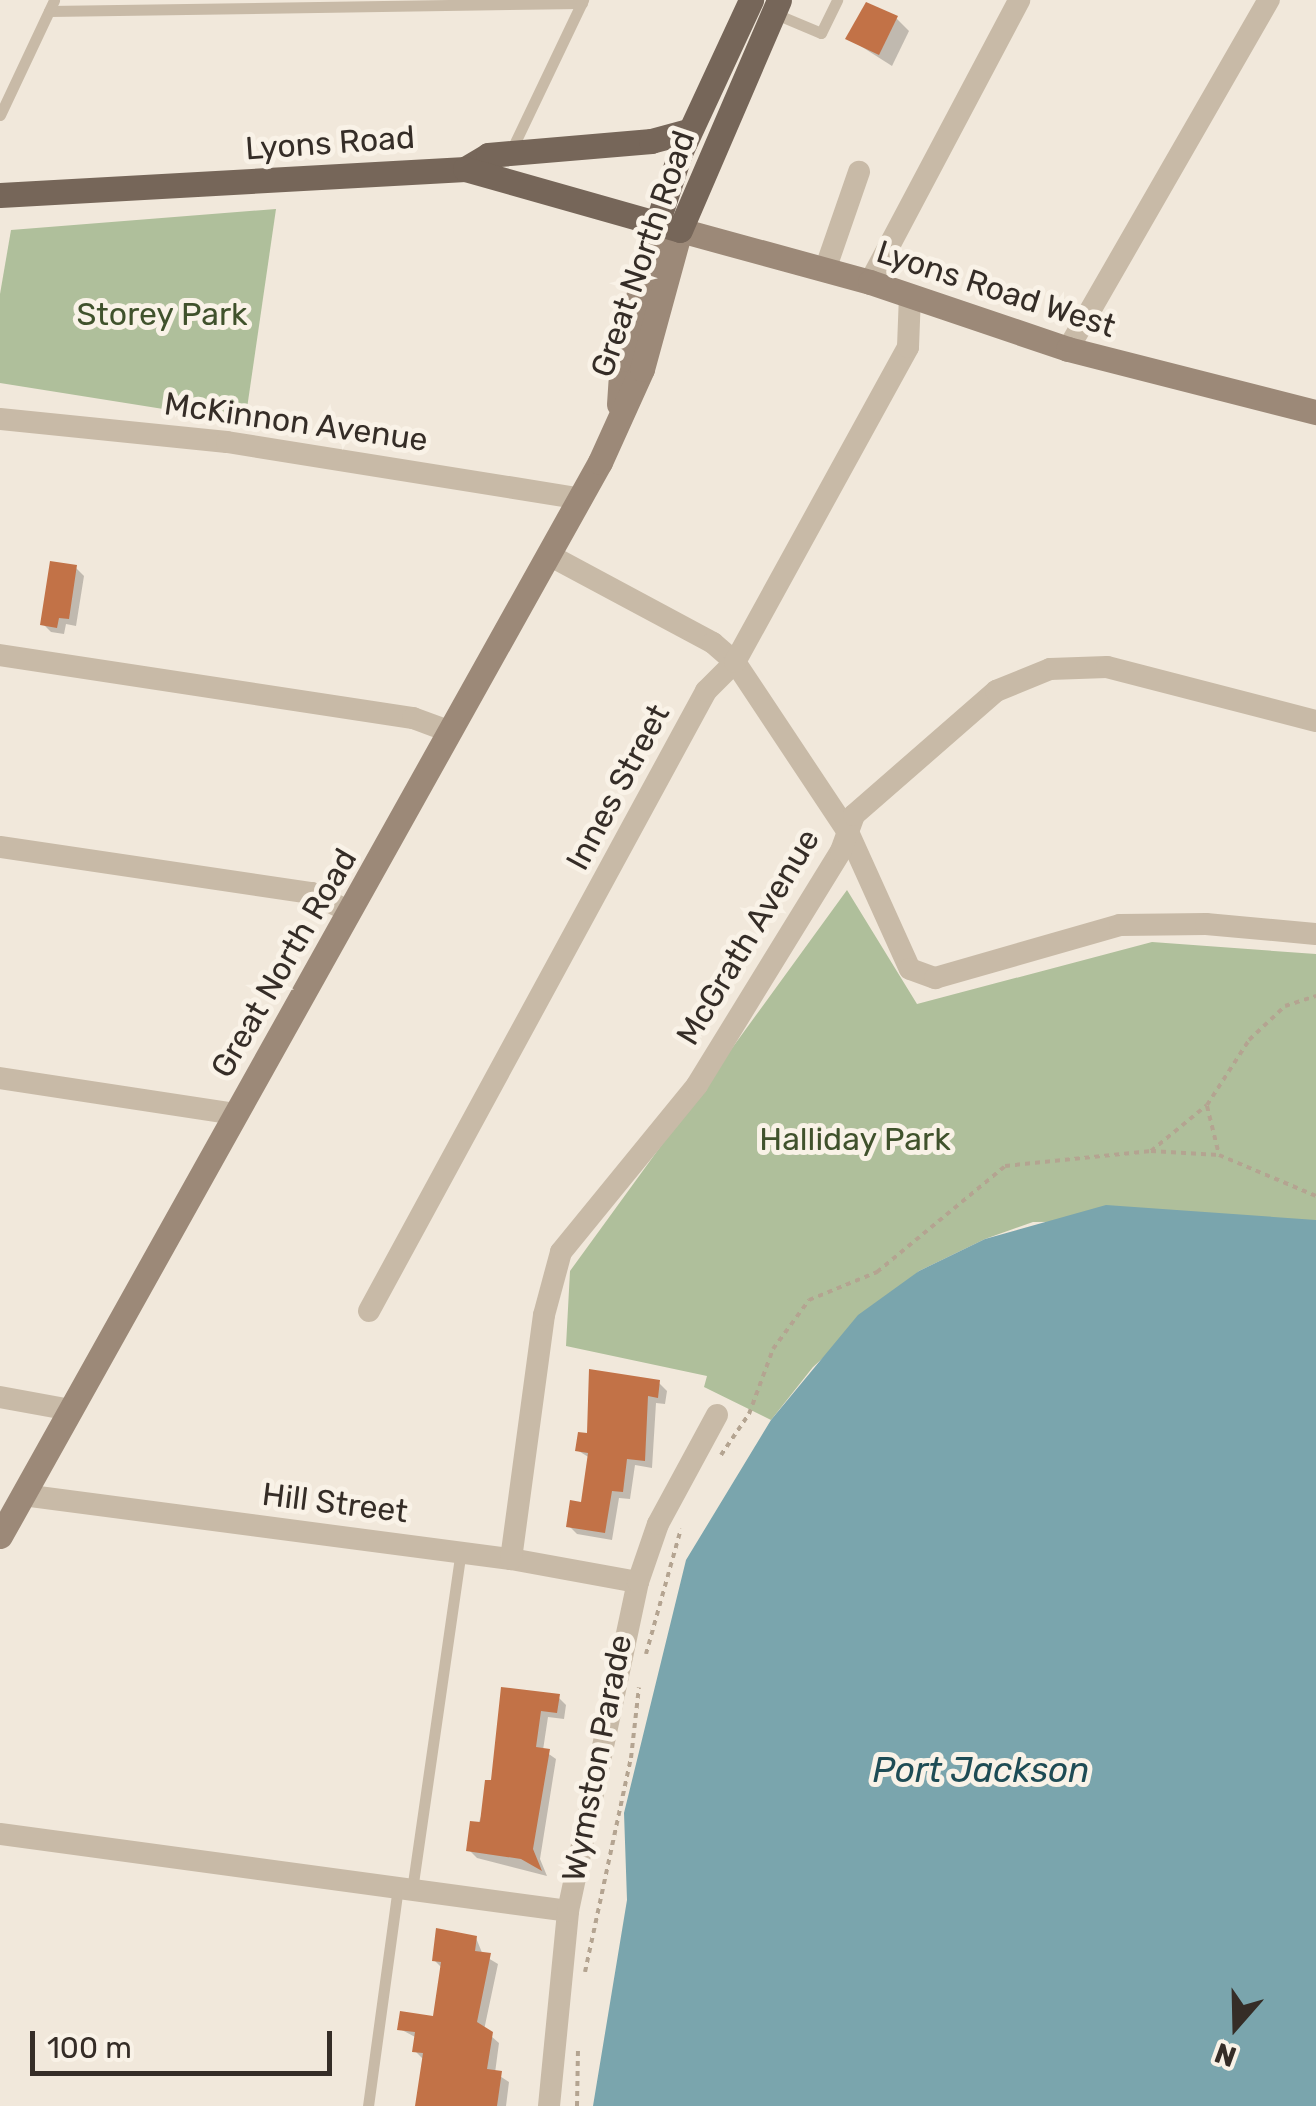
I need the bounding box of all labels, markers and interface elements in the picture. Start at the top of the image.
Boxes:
street label: Lyons Road [244,118,416,168]
street label: Great North Road [583,126,703,382]
street label: Lyons Road West [872,232,1120,346]
park label: Storey Park [76,295,248,333]
street label: McKinnon Avenue [161,384,431,460]
street label: Innes Street [558,698,678,876]
street label: McGrath Avenue [668,822,828,1052]
street label: Great North Road [203,842,365,1084]
park label: Halliday Park [759,1120,951,1158]
street label: Hill Street [260,1475,410,1531]
street label: Wymston Parade [554,1631,640,1885]
water label: Port Jackson [873,1749,1089,1791]
north arrow [1186,1976,1286,2076]
scale bar [35,2011,338,2073]
text: 100 m [47,2030,132,2066]
text: N [1210,2036,1241,2074]

